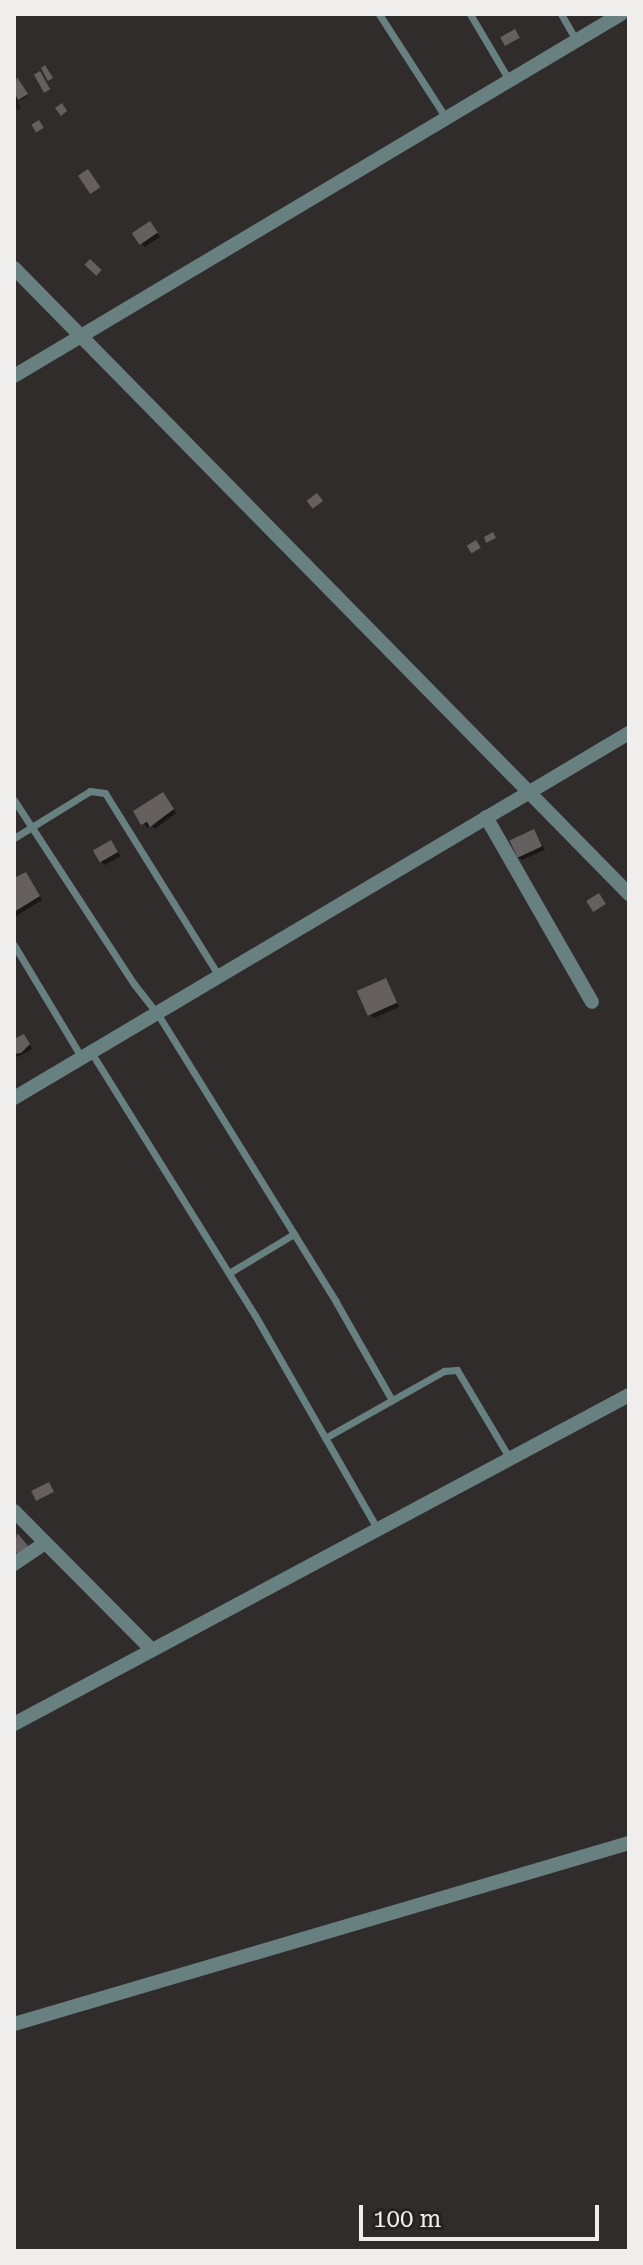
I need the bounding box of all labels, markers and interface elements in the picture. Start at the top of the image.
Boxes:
scale bar [363,2189,603,2239]
text: 100 m [373,2205,441,2233]

